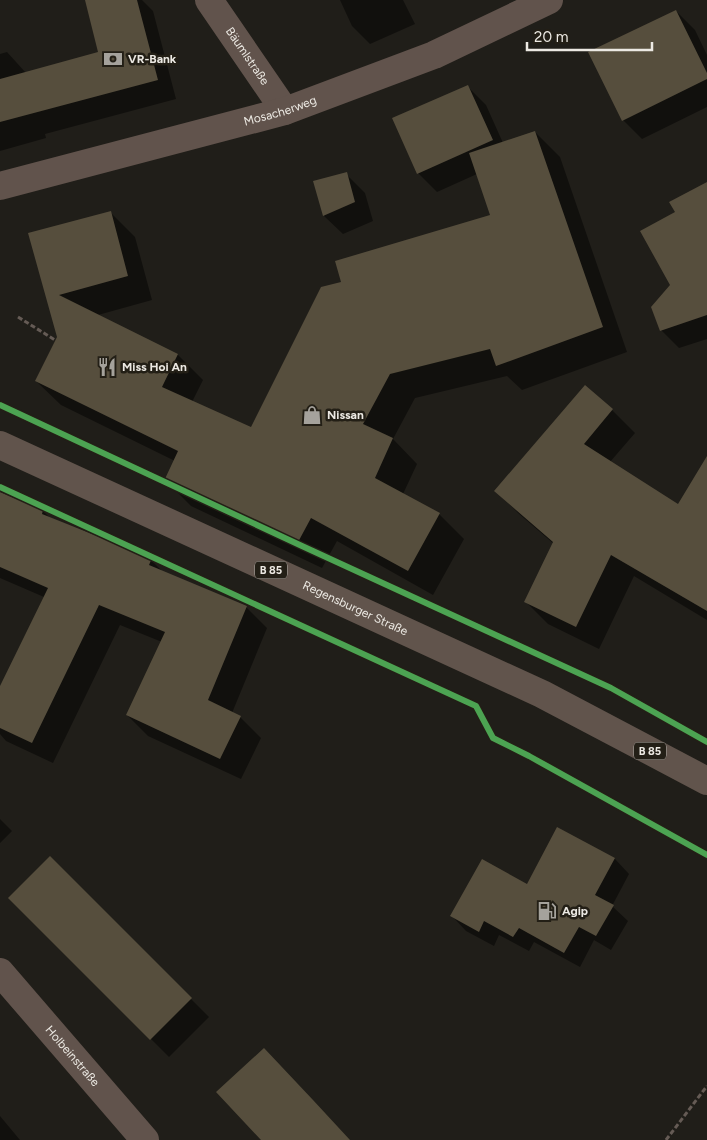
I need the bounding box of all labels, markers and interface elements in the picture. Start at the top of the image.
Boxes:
scale bar [527,20,652,52]
street label: Bäumlstraße [223,25,272,88]
text: 20 m [534,28,568,46]
bank icon: VR-Bank [102,48,124,70]
place label: VR-Bank [128,52,177,66]
street label: Mosacherweg [242,93,318,129]
restaurant icon: Miss Hoi An [96,356,118,378]
place label: Miss Hoi An [122,360,187,374]
shop icon: Nissan [301,404,323,426]
place label: Nissan [327,408,364,422]
road number: B 85 [255,562,287,578]
street label: Regensburger Straße [301,578,410,639]
road number: B 85 [634,742,666,759]
fuel station icon: Agip [536,900,558,922]
place label: Agip [562,904,588,918]
street label: Holbeinstraße [43,1023,103,1089]

